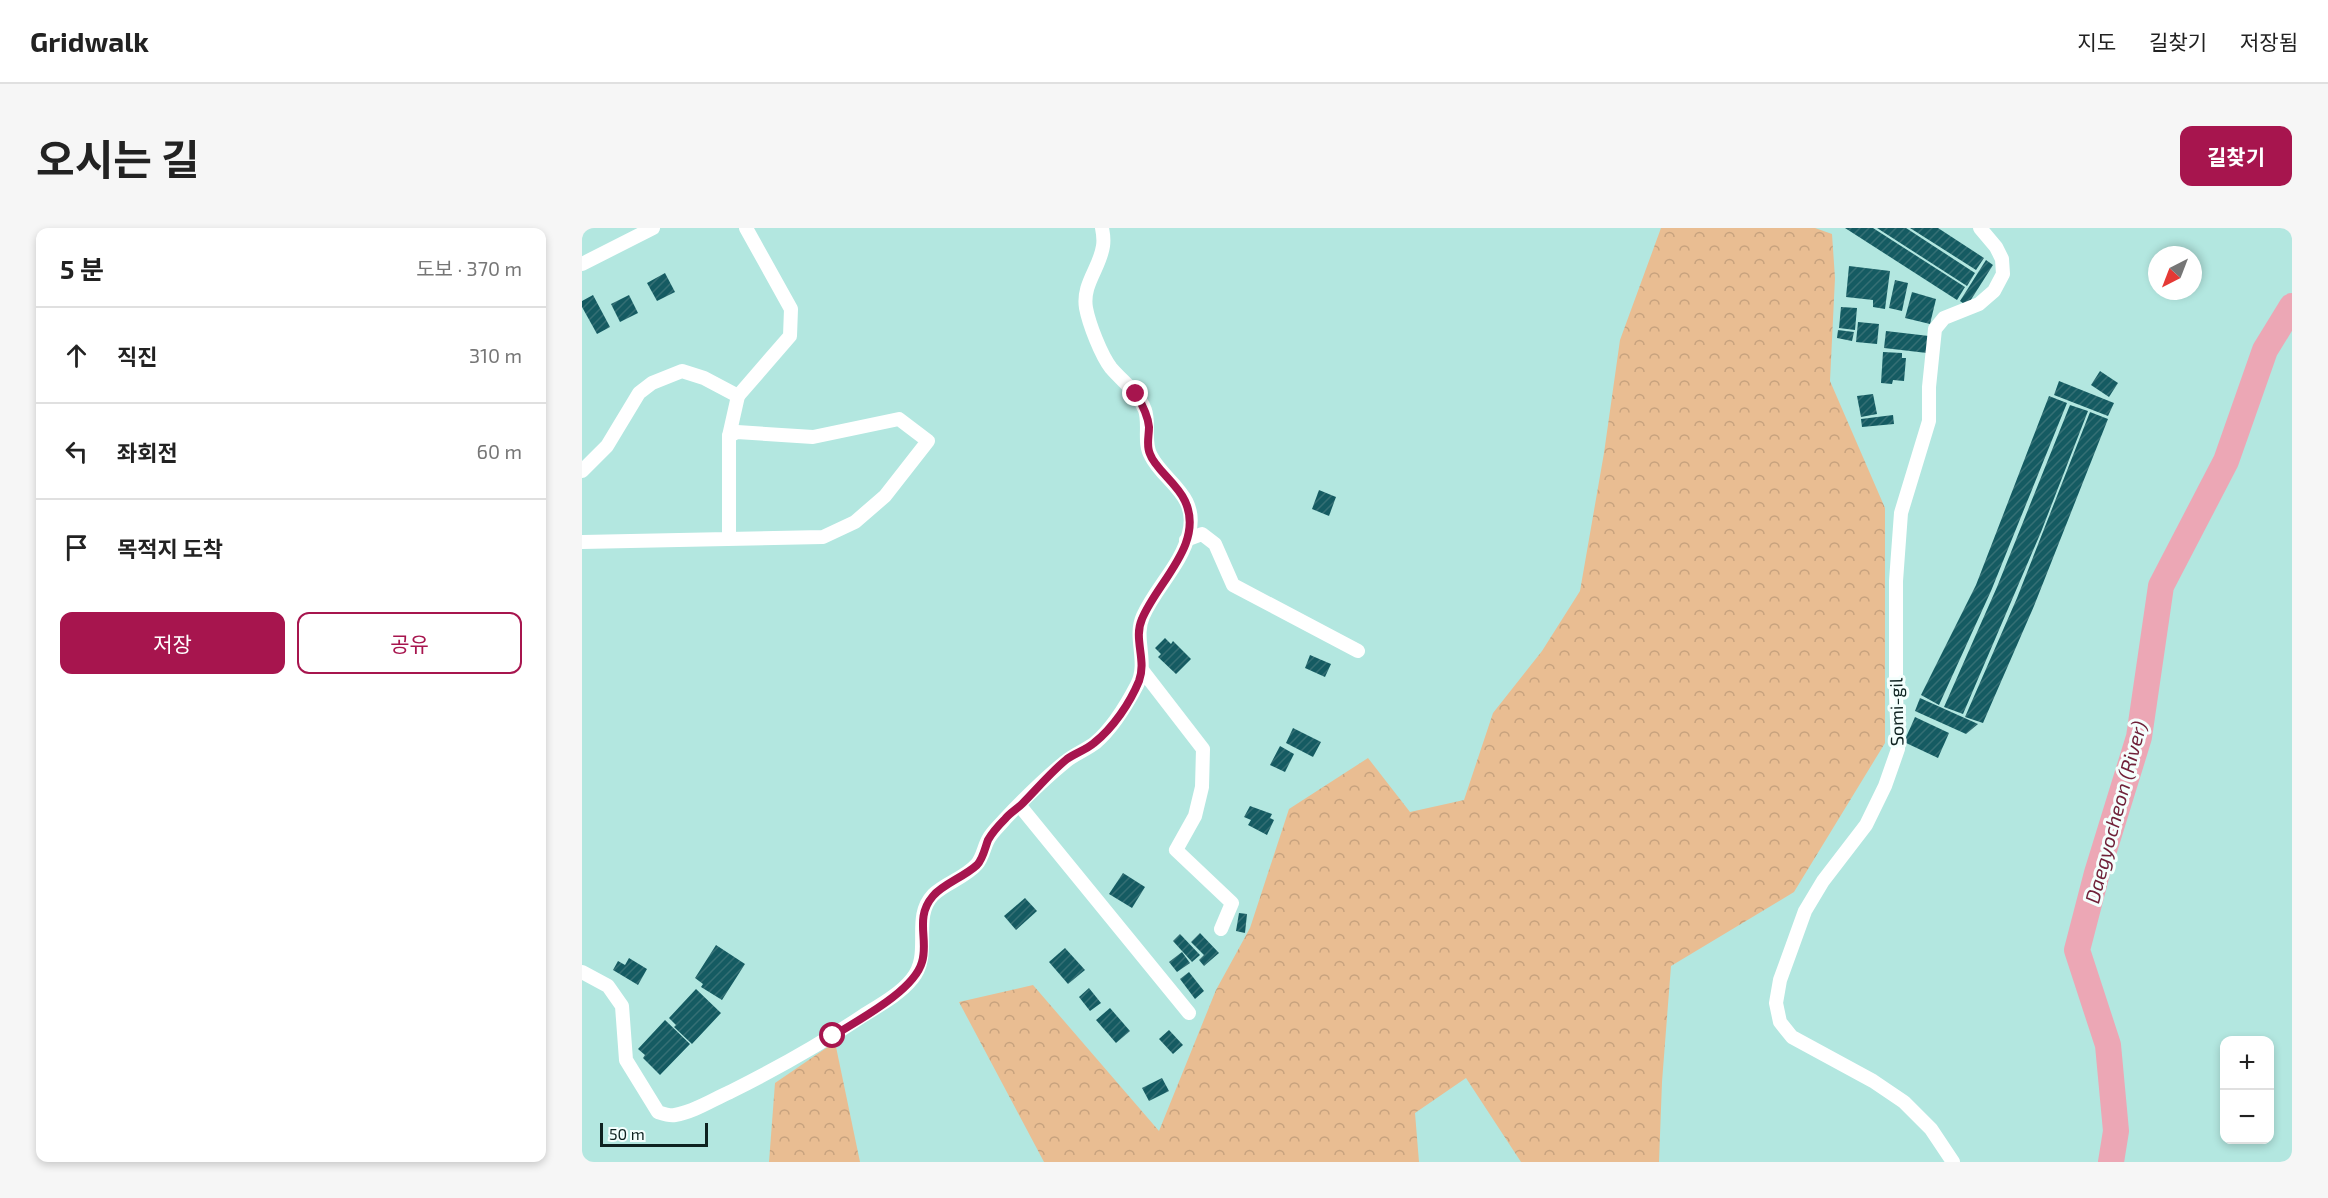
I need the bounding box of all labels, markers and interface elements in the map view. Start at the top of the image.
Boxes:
text: Gridwalk [30,24,149,58]
text: 지도 [2077,29,2116,54]
text: 길찾기 [2149,29,2207,54]
text: 저장됨 [2240,29,2298,54]
button: 길찾기 [2180,126,2292,186]
text: 오시는 길 [36,133,200,183]
north arrow [2148,246,2202,300]
text: 5 분 [60,253,104,284]
text: 도보 · 370 m [416,256,522,280]
icon: ahead [60,339,93,372]
text: 직진 [117,343,157,369]
text: 310 m [469,343,522,367]
route end [1122,380,1148,406]
icon: left [60,435,93,468]
text: 좌회전 [117,439,178,465]
text: 60 m [477,439,522,463]
icon: arrive [60,531,93,564]
text: 목적지 도착 [117,535,223,561]
button: 저장 [60,612,285,674]
button: 공유 [297,612,522,674]
street label: Somi-gil [1884,677,1908,746]
water label: Daegyocheon (River) [2079,718,2152,906]
route start [819,1022,845,1048]
map controls [2220,1036,2274,1144]
button: + [2220,1036,2274,1090]
button: − [2220,1090,2274,1144]
scale bar [600,1120,708,1148]
text: 50 m [609,1124,645,1143]

